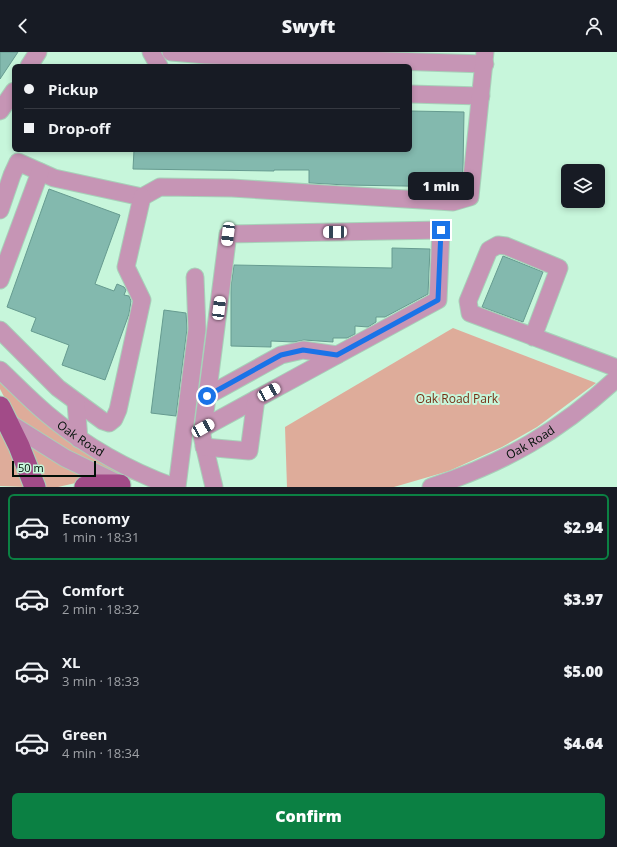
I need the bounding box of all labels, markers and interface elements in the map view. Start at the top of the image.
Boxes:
text: Swyft [282,14,335,38]
icon: back [12,15,34,37]
icon: person [583,15,605,37]
text: Pickup [48,79,98,99]
text: Drop-off [48,118,110,138]
map controls [561,164,605,208]
button: layers [561,164,605,208]
callout: 1 min [408,172,474,200]
text: 1 min [423,177,459,195]
car [221,221,235,247]
route end [432,221,450,239]
car [323,226,347,238]
car [212,295,226,321]
car [256,381,282,403]
route start [198,387,216,405]
park label: Oak Road Park [416,390,499,407]
street label: Oak Road [53,416,108,461]
car [190,417,216,439]
street label: Oak Road [503,421,558,463]
scale bar [12,459,96,478]
text: 50 m [18,460,44,475]
text: Economy [62,508,130,528]
icon: car [14,509,50,545]
text: $2.94 [564,517,603,537]
text: 1 min · 18:31 [62,528,139,546]
text: Comfort [62,580,124,600]
icon: car [14,581,50,617]
text: $3.97 [564,589,603,609]
text: 2 min · 18:32 [62,600,139,618]
text: XL [62,652,80,672]
icon: car [14,653,50,689]
text: $5.00 [564,661,603,681]
text: 3 min · 18:33 [62,672,139,690]
text: Green [62,724,107,744]
icon: car [14,725,50,761]
text: $4.64 [564,733,603,753]
text: 4 min · 18:34 [62,744,139,762]
button: Confirm [12,793,605,839]

